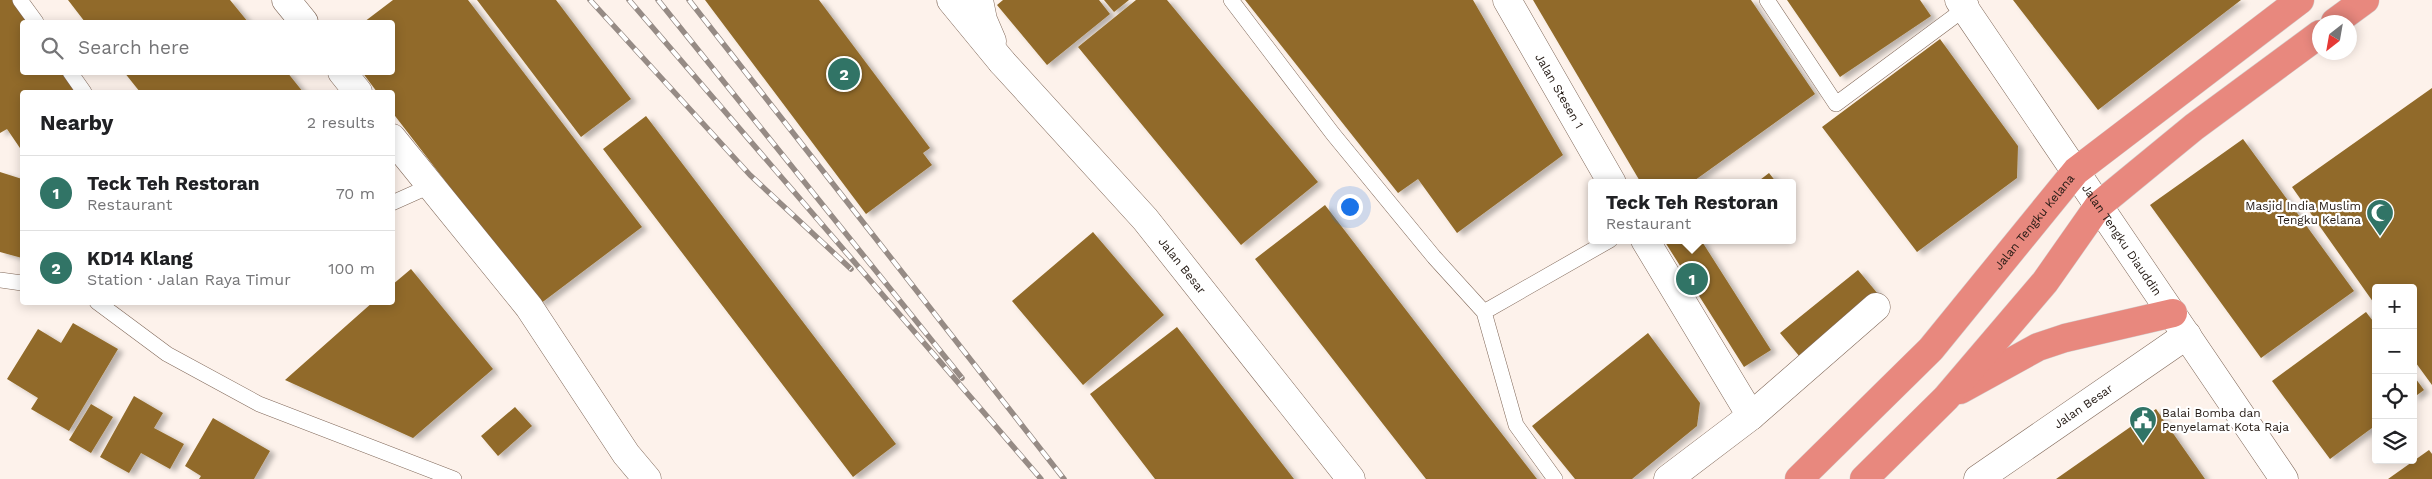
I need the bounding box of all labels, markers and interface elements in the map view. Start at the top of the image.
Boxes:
north arrow [2312,15,2357,60]
search box [20,20,395,75]
icon: search [38,34,66,62]
text: Search here [78,36,189,59]
street label: Jalan Stesen 1 [1532,51,1586,131]
pin: 2 [828,55,860,93]
text: Nearby [40,110,113,135]
text: 2 results [307,113,375,132]
street label: Jalan Tengku Kelana [1991,171,2078,273]
text: Teck Teh Restoran [87,172,260,195]
popup [1588,179,1796,244]
street label: Jalan Tengku Diauddin [2079,182,2165,298]
text: 1 [53,184,59,203]
text: 70 m [336,184,375,203]
text: Teck Teh Restoran [1606,191,1778,214]
your location [1337,194,1363,220]
text: Restaurant [87,195,173,214]
mosque icon: Masjid India Muslim Tengku Kelana [2365,198,2395,237]
place label: Masjid India Muslim Tengku Kelana [2245,199,2361,227]
text: Restaurant [1606,214,1691,233]
street label: Jalan Besar [1155,235,1209,297]
text: KD14 Klang [87,247,193,270]
text: 2 [51,259,61,278]
text: 100 m [328,259,375,278]
pin: 1 [1676,260,1708,298]
text: Station · Jalan Raya Timur [87,270,291,289]
map controls [2372,284,2417,464]
button: + [2372,284,2417,329]
button: − [2372,329,2417,374]
button: locate [2372,374,2417,419]
street label: Jalan Besar [2051,381,2116,431]
public building icon: Balai Bomba dan Penyelamat Kota Raja [2128,405,2158,444]
place label: Balai Bomba dan Penyelamat Kota Raja [2162,406,2289,434]
button: layers [2372,419,2417,464]

